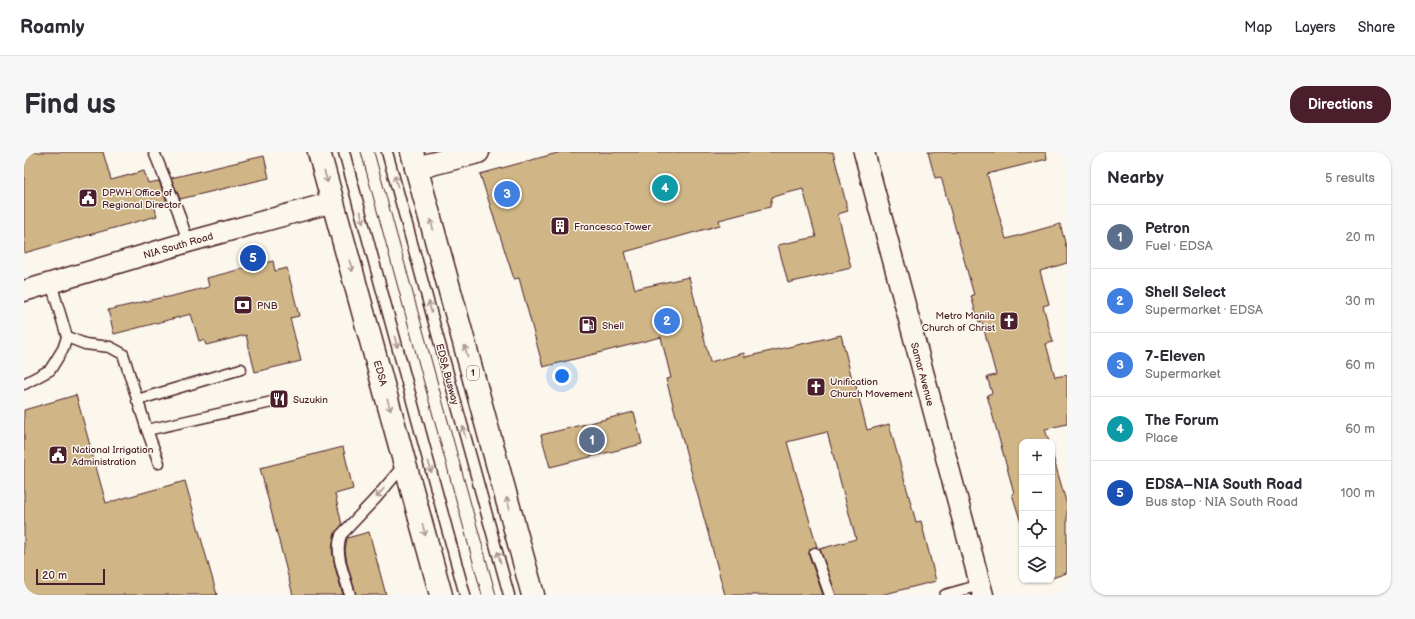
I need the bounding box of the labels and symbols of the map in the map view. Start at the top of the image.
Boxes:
one-way arrow [323,170,330,183]
pin: 4 [652,173,678,203]
one-way arrow [391,175,399,188]
pin: 3 [494,179,520,209]
public building icon: DPWH Office of Regional Director [77,187,99,209]
place label: DPWH Office of Regional Director [102,187,182,211]
one-way arrow [359,210,366,223]
building icon: Francesca Tower [549,215,571,237]
one-way arrow [428,219,435,232]
place label: Francesca Tower [574,221,651,233]
street label: NIA South Road [142,230,215,262]
pin: 5 [240,243,266,273]
one-way arrow [347,259,355,272]
bank icon: PNB [232,294,254,316]
place label: PNB [257,300,278,312]
one-way arrow [426,300,433,313]
pin: 2 [654,306,680,336]
place label: Metro Manila Church of Christ [922,310,995,334]
church icon: Metro Manila Church of Christ [998,310,1020,332]
fuel station icon: Shell [577,314,599,336]
place label: Shell [602,320,624,332]
one-way arrow [393,335,400,348]
street label: Samar Avenue [908,341,936,408]
street label: EDSA Busway [433,342,461,407]
one-way arrow [462,345,469,358]
street label: EDSA [371,359,390,388]
road number: 1 [467,366,479,380]
your location [552,366,572,386]
church icon: Unification Church Movement [805,376,827,398]
place label: Unification Church Movement [830,376,913,400]
restaurant icon: Suzukin [268,388,290,410]
place label: Suzukin [293,394,328,406]
one-way arrow [386,398,393,411]
pin: 1 [579,425,605,455]
one-way arrow [460,426,468,439]
public building icon: National Irrigation Administration [47,444,69,466]
place label: National Irrigation Administration [72,444,154,468]
one-way arrow [427,461,435,474]
one-way arrow [376,488,385,498]
one-way arrow [504,497,511,510]
one-way arrow [421,523,428,536]
one-way arrow [495,551,502,564]
scale bar [36,567,105,586]

